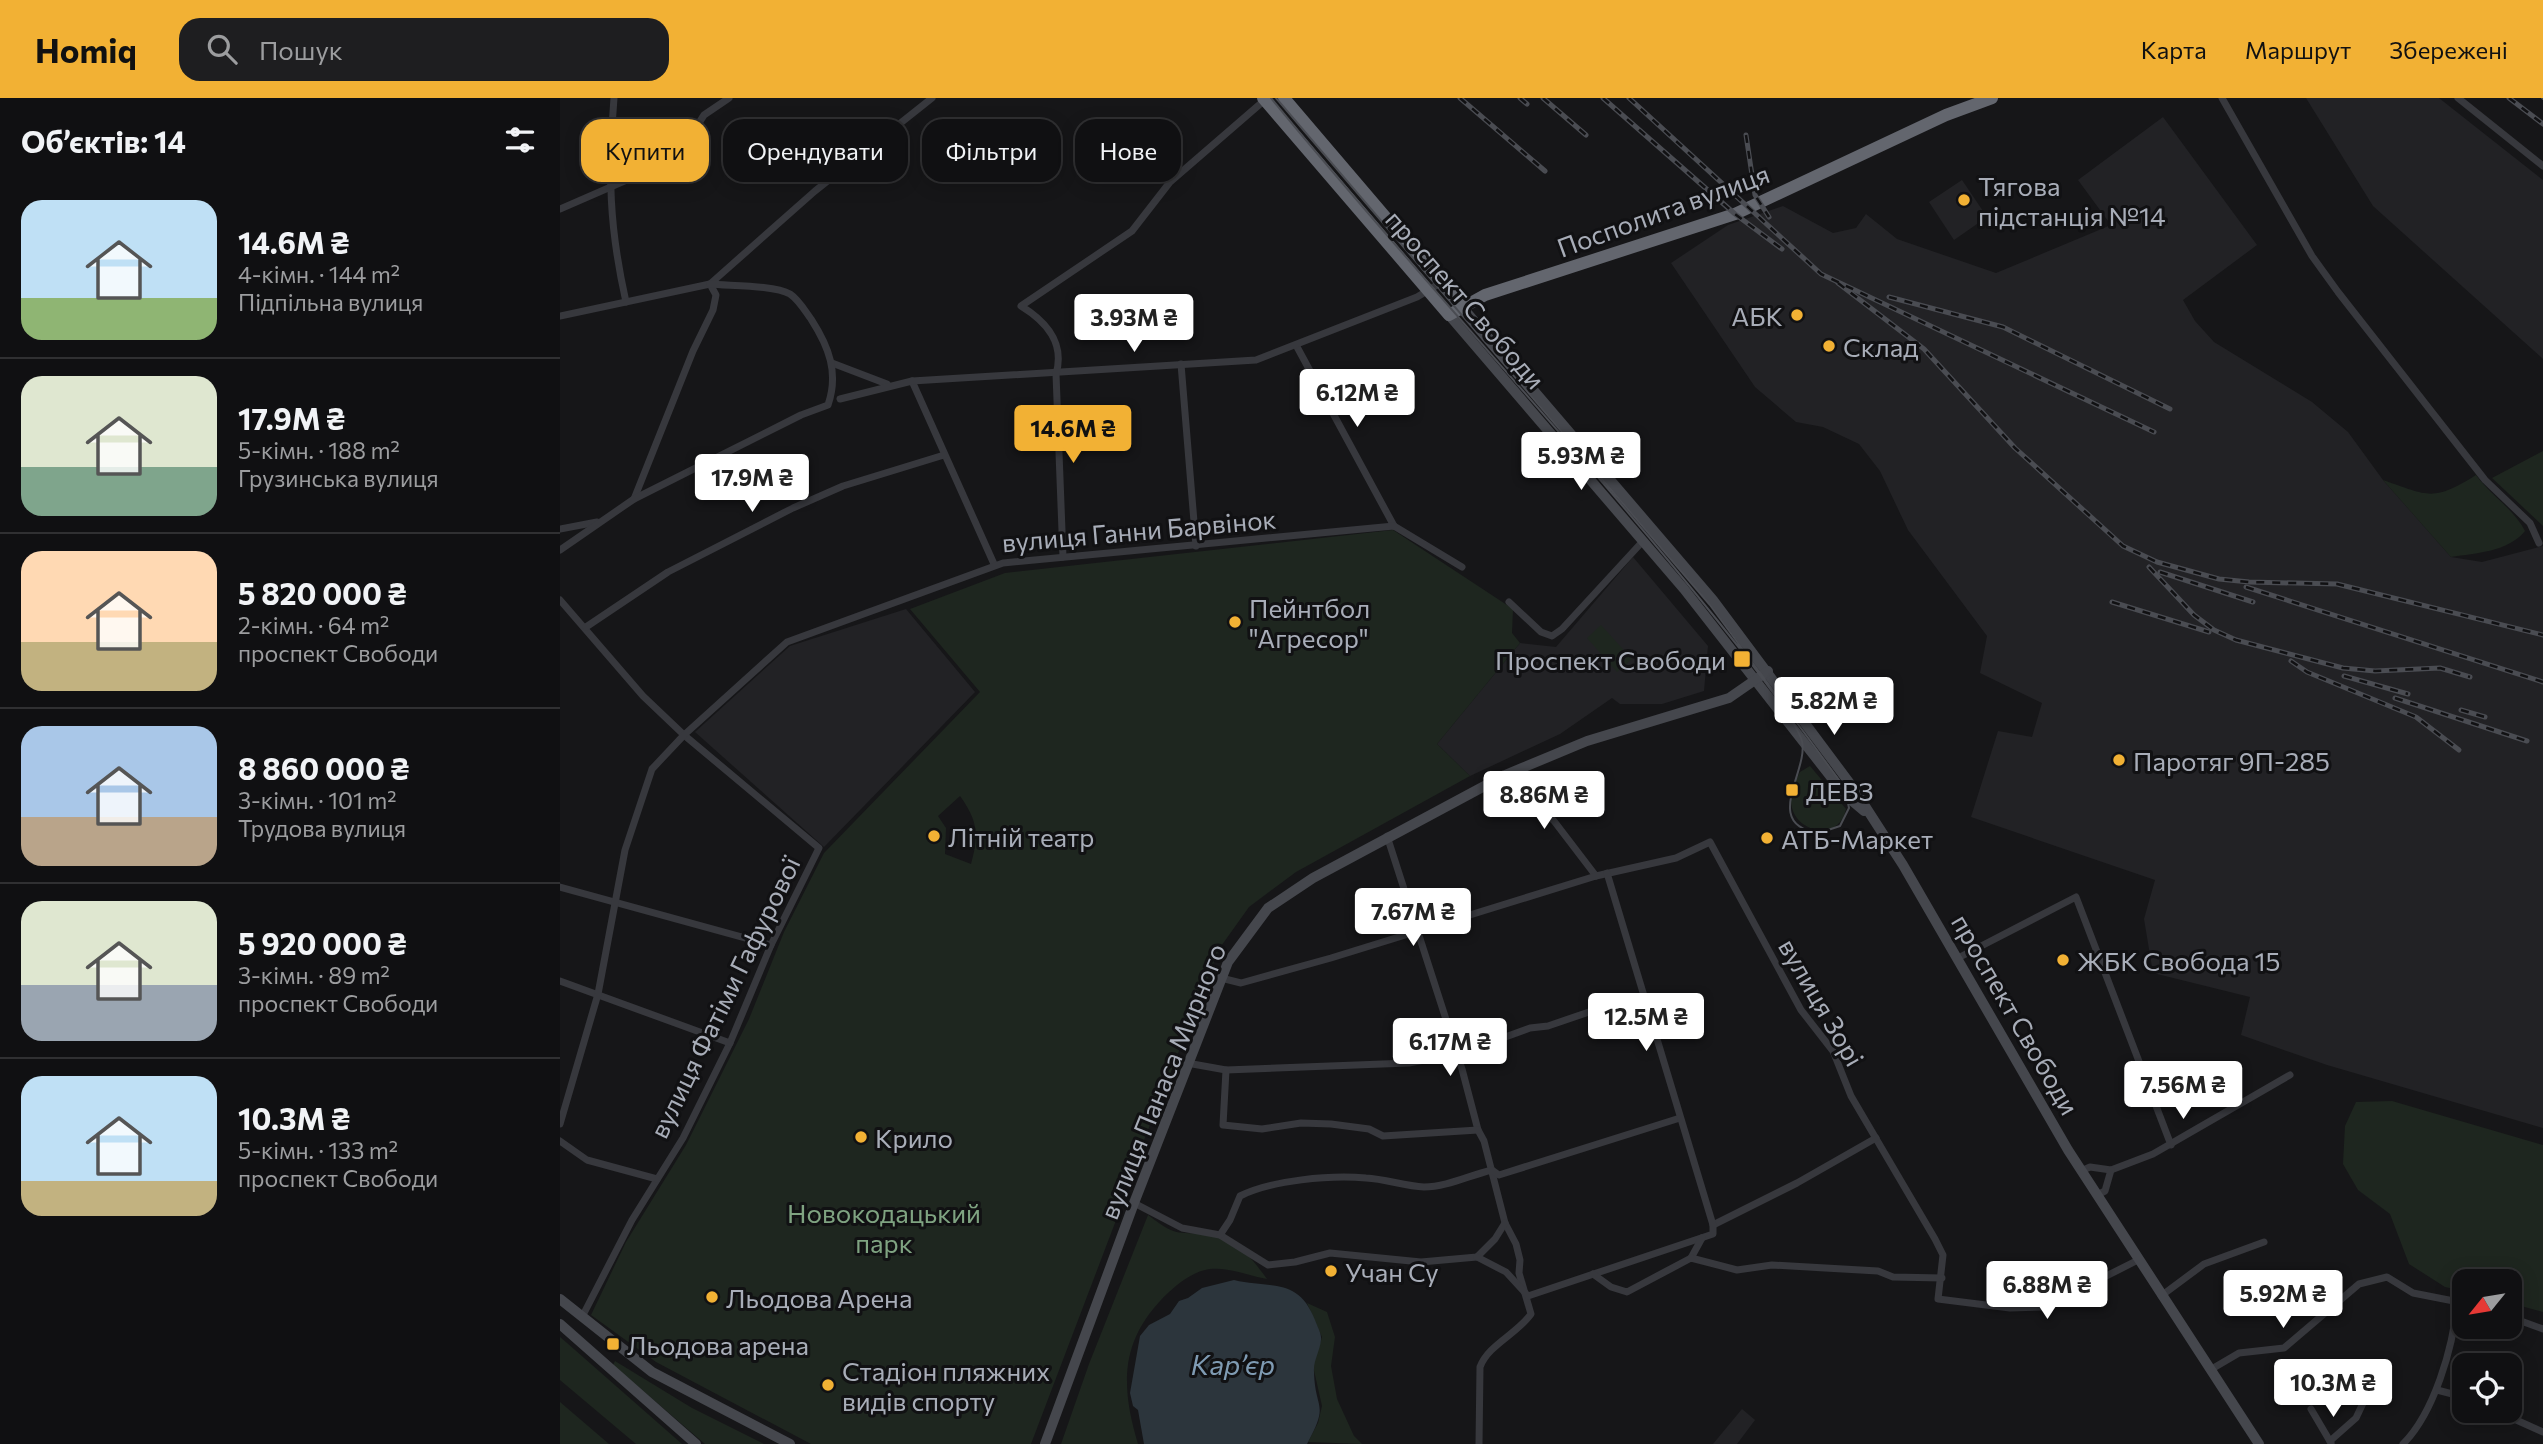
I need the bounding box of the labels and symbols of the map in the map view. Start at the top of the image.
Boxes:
street label: Посполита вулиця [1553,157,1773,263]
place label: Тягова пiдстанцiя №14 [1978,170,2166,231]
marker: Тягова пiдстанцiя №14 [1956,192,1972,208]
street label: проспект Свободи [1380,203,1552,395]
pin: 3.93M ₴ [1069,294,1199,354]
place label: АБК [1731,300,1783,331]
marker: АБК [1789,307,1805,323]
place label: Склад [1843,331,1918,362]
marker: Склад [1821,338,1837,354]
pin: 6.12M ₴ [1292,370,1422,429]
pin: 14.6M ₴ [1008,406,1138,465]
pin: 5.93M ₴ [1516,432,1646,492]
pin: 17.9M ₴ [687,454,817,514]
street label: вулиця Ганни Барвінок [1001,503,1277,557]
place label: Пейнтбол "Агресор" [1249,592,1370,653]
marker: Пейнтбол "Агресор" [1227,614,1243,630]
place label: Проспект Свободи [1495,644,1726,675]
marker: Проспект Свободи [1732,649,1752,669]
pin: 5.82M ₴ [1769,678,1899,737]
place label: Паротяг 9П-285 [2133,745,2330,776]
marker: Паротяг 9П-285 [2111,752,2127,768]
pin: 8.86M ₴ [1479,772,1609,831]
place label: ДЕВЗ [1806,775,1874,806]
marker: ДЕВЗ [1784,782,1800,798]
place label: Лiтнiй театр [948,821,1095,852]
place label: АТБ-Маркет [1781,823,1933,854]
marker: Лiтнiй театр [926,828,942,844]
marker: АТБ-Маркет [1759,830,1775,846]
street label: вулиця Фатіми Гафурової [642,851,806,1143]
pin: 7.67M ₴ [1348,888,1478,948]
street label: проспект Свободи [1946,908,2086,1120]
street label: вулиця Зорі [1773,933,1871,1071]
street label: вулиця Панаса Мирного [1092,939,1232,1223]
place label: ЖБК Свобода 15 [2077,945,2281,976]
marker: ЖБК Свобода 15 [2055,952,2071,968]
pin: 12.5M ₴ [1581,993,1711,1053]
pin: 6.17M ₴ [1385,1018,1515,1078]
pin: 7.56M ₴ [2118,1062,2248,1121]
place label: Крило [875,1122,953,1153]
marker: Крило [853,1129,869,1145]
park label: Новокодацький парк [787,1197,981,1258]
place label: Учан Су [1345,1256,1439,1287]
pin: 6.88M ₴ [1982,1262,2112,1321]
marker: Учан Су [1323,1263,1339,1279]
north arrow [2452,1269,2522,1339]
pin: 5.92M ₴ [2218,1270,2348,1330]
place label: Льодова Арена [726,1282,912,1313]
marker: Льодова Арена [704,1289,720,1305]
place label: Льодова арена [627,1329,809,1360]
marker: Льодова арена [605,1336,621,1352]
water label: Кар’єр [1191,1347,1275,1381]
place label: Стадіон пляжних видів спорту [842,1355,1050,1416]
pin: 10.3M ₴ [2268,1360,2398,1419]
marker: Стадіон пляжних видів спорту [820,1377,836,1393]

